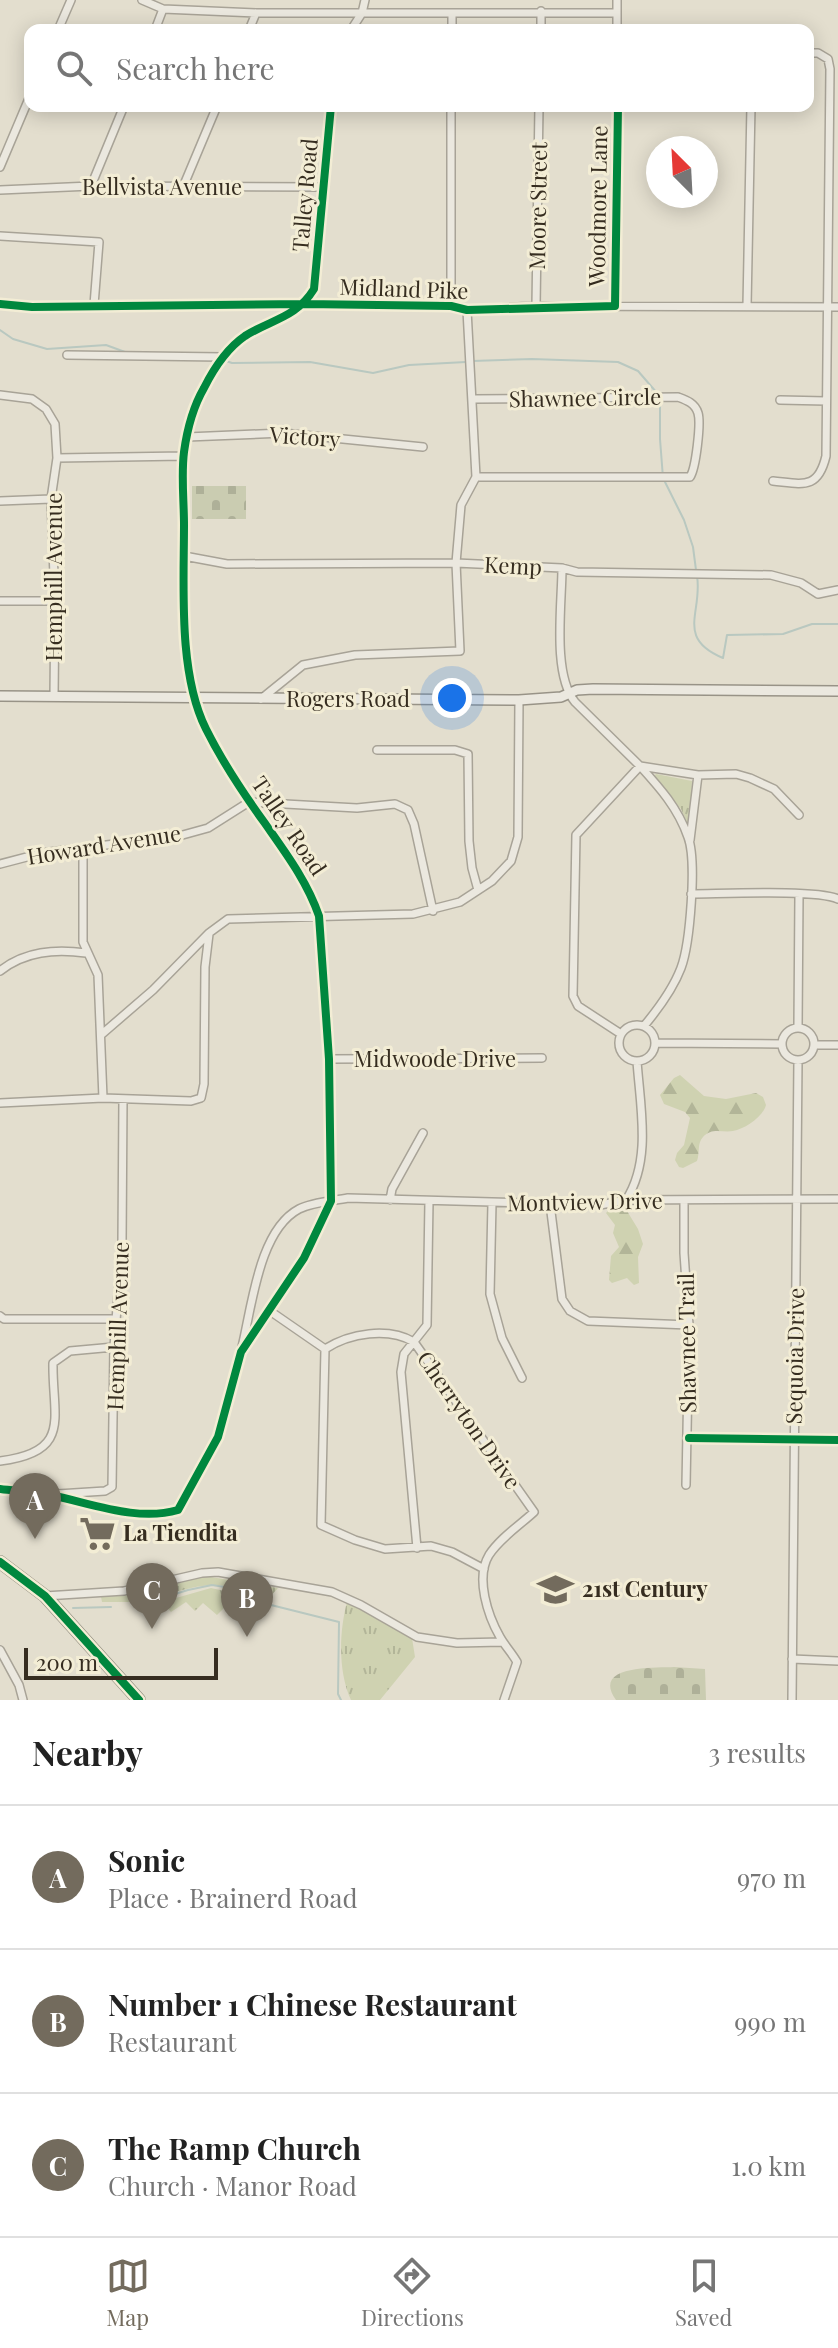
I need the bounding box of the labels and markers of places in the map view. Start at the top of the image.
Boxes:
pin: A [9,1473,61,1539]
supermarket icon: La Tiendita [78,1514,116,1552]
place label: La Tiendita [123,1517,238,1547]
pin: C [126,1563,178,1629]
school or university icon: 21st Century [537,1570,575,1608]
pin: B [221,1571,273,1637]
place label: 21st Century [582,1573,708,1603]

